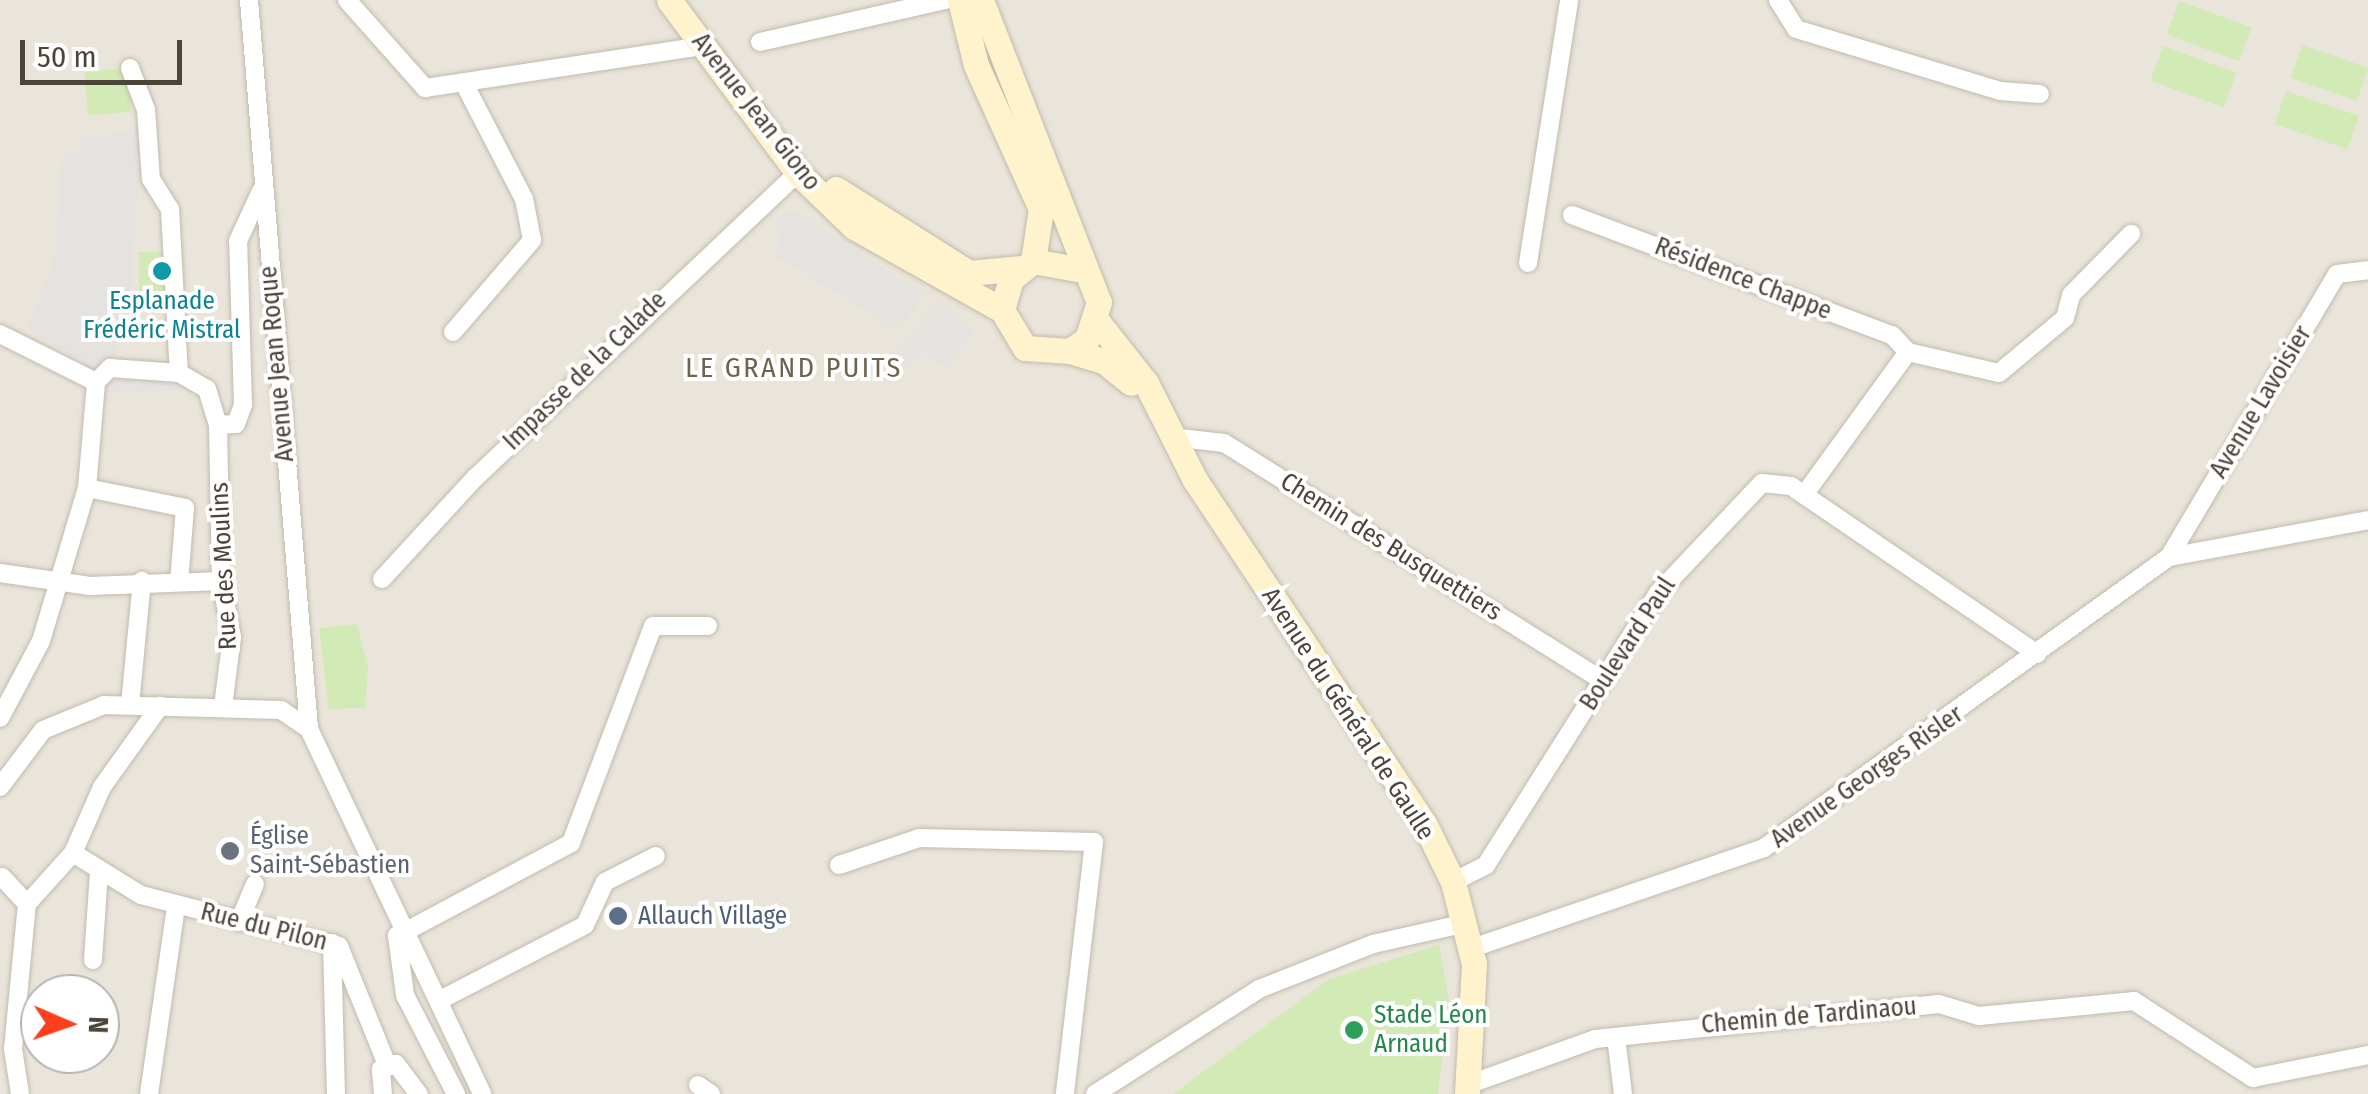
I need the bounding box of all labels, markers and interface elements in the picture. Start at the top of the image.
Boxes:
scale bar [25,20,188,82]
street label: Avenue Jean Giono [685,27,827,197]
text: 50 m [37,39,97,75]
street label: Résidence Chappe [1650,232,1836,326]
marker: Esplanade Frédéric Mistral [151,260,173,282]
street label: Avenue Jean Roque [253,265,301,463]
street label: Impasse de la Calade [497,285,673,457]
place label: Esplanade Frédéric Mistral [83,287,241,346]
street label: Avenue Lavoisier [2204,320,2318,484]
district label: LE GRAND PUITS [685,351,903,385]
street label: Chemin des Busquettiers [1275,467,1507,627]
street label: Rue des Moulins [205,481,243,651]
street label: Boulevard Paul [1574,572,1682,716]
street label: Avenue du Général de Gaulle [1255,582,1441,846]
street label: Avenue Georges Risler [1765,699,1969,855]
place label: Église Saint-Sébastien [250,822,410,881]
marker: Église Saint-Sébastien [219,840,241,862]
street label: Rue du Pilon [198,897,330,957]
place label: Allauch Village [638,901,787,931]
marker: Allauch Village [607,905,629,927]
north arrow [20,974,120,1074]
street label: Chemin de Tardinaou [1700,992,1918,1040]
place label: Stade Léon Arnaud [1374,1001,1487,1060]
text: N [82,1016,115,1034]
marker: Stade Léon Arnaud [1343,1019,1365,1041]

